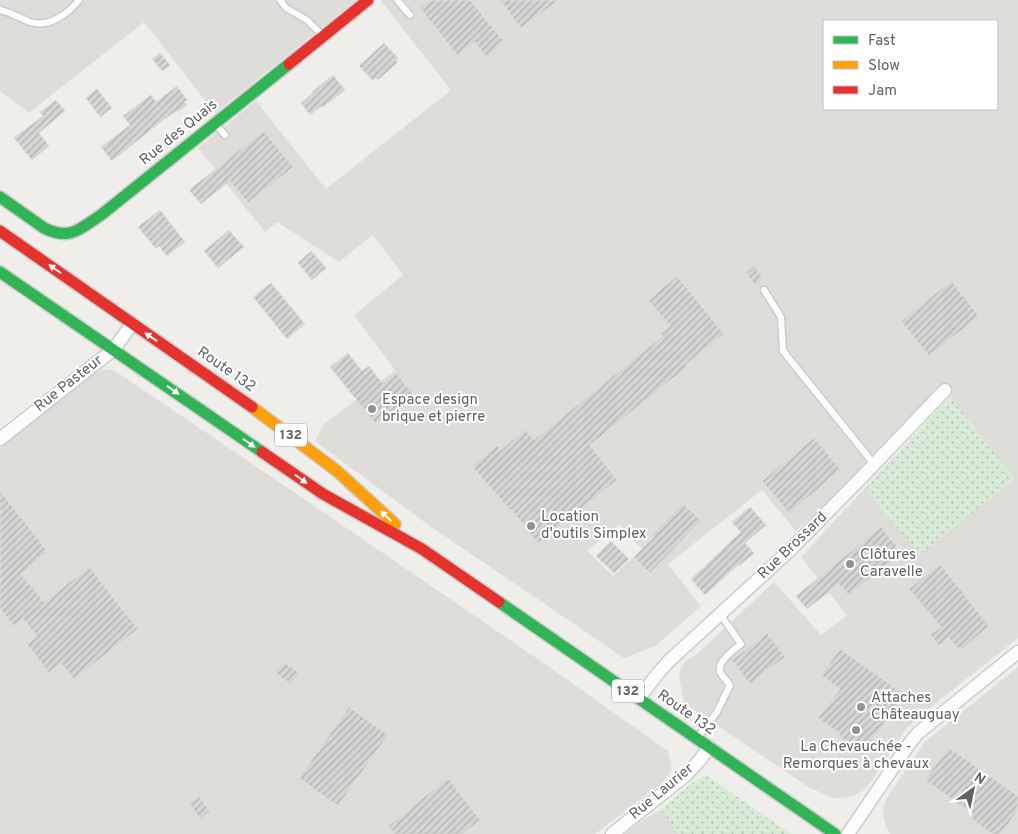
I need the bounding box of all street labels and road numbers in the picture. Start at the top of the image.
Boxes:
street label: Rue des Quais [136,96,222,170]
street label: Route 132 [193,343,259,397]
street label: Rue Pasteur [31,351,107,417]
road number: 132 [275,424,307,446]
street label: Rue Brossard [754,508,832,584]
road number: 132 [612,679,644,702]
street label: Route 132 [653,686,719,740]
street label: Rue Laurier [626,759,698,824]

